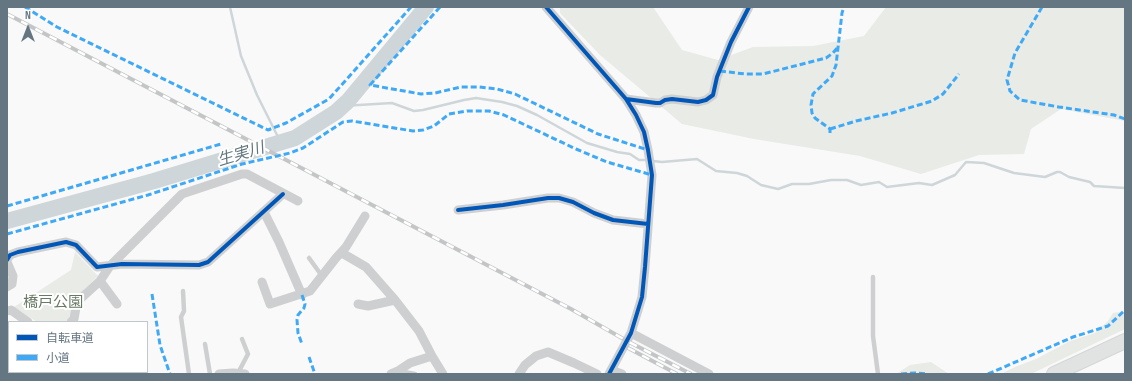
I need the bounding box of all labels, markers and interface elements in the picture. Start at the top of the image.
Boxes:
north arrow [8,8,48,48]
text: N [25,9,31,22]
water label: 生実川 [215,139,267,171]
park label: 橋戸公園 [23,294,83,312]
legend [8,321,148,373]
text: 自転車道 [46,331,94,346]
text: 小道 [46,351,70,366]

